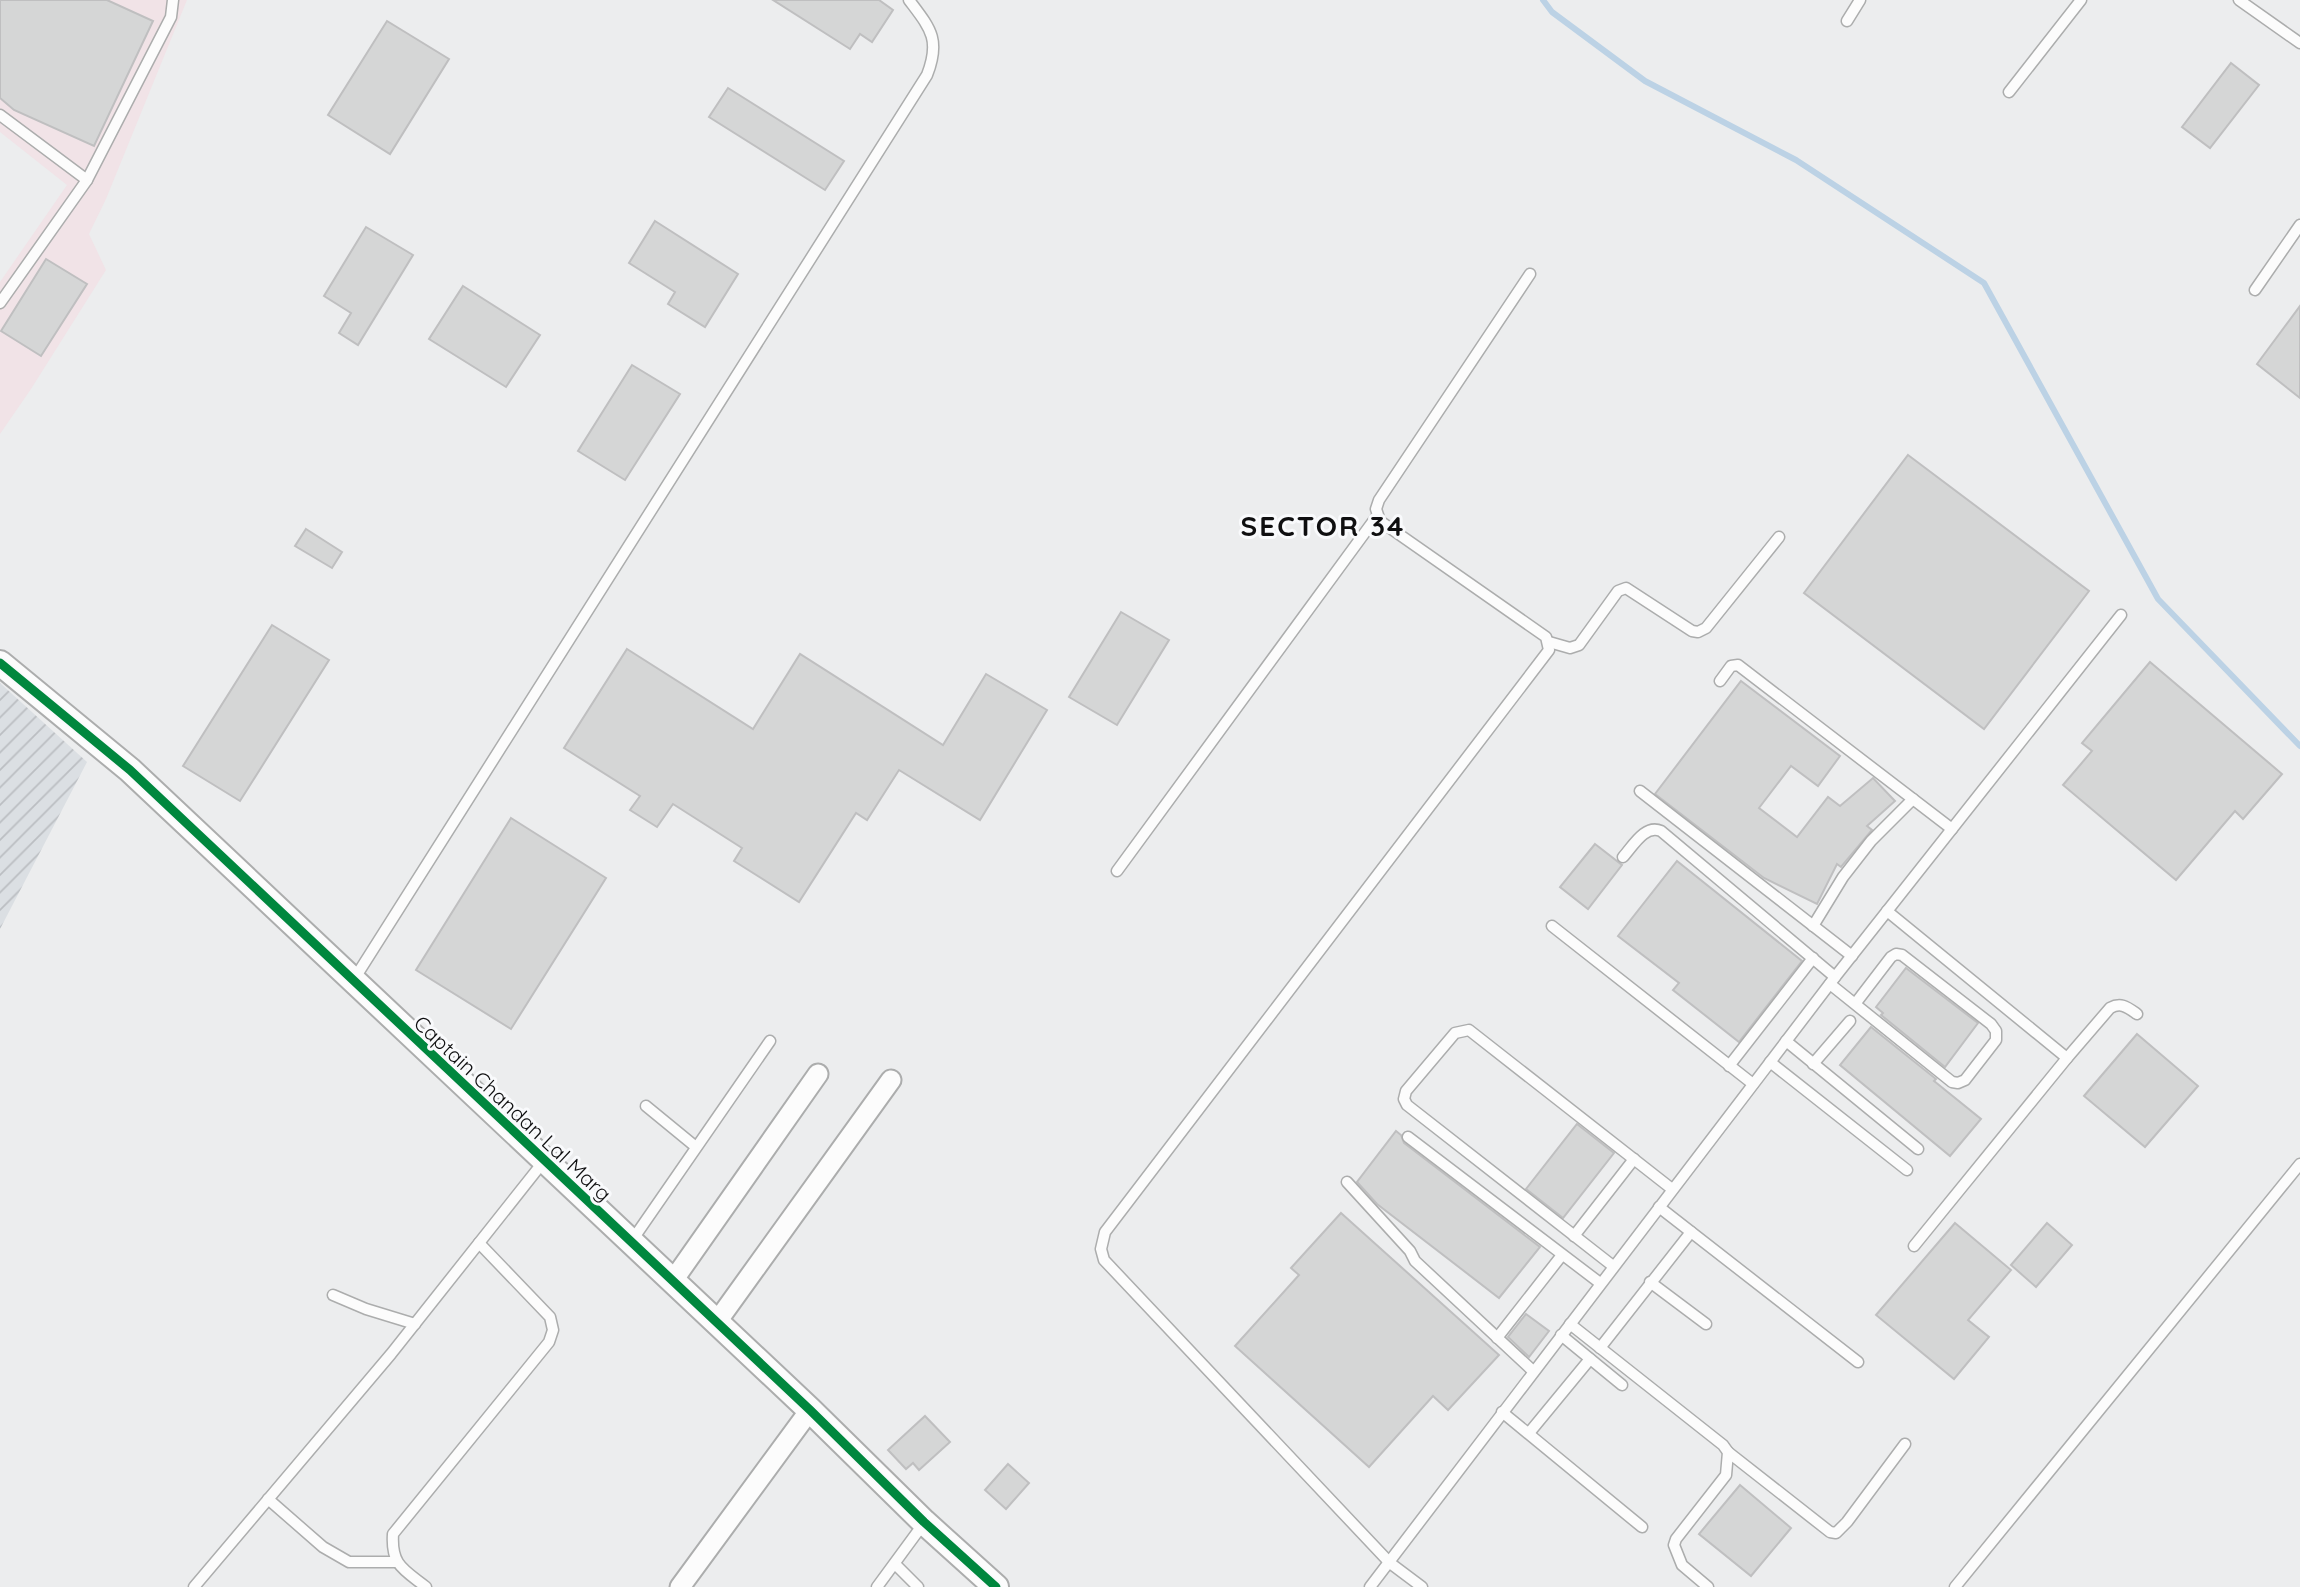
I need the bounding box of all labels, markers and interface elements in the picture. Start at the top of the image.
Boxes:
district label: SECTOR 34 [1240,508,1406,543]
street label: Captain Chandan Lal Marg [409,1010,617,1206]

